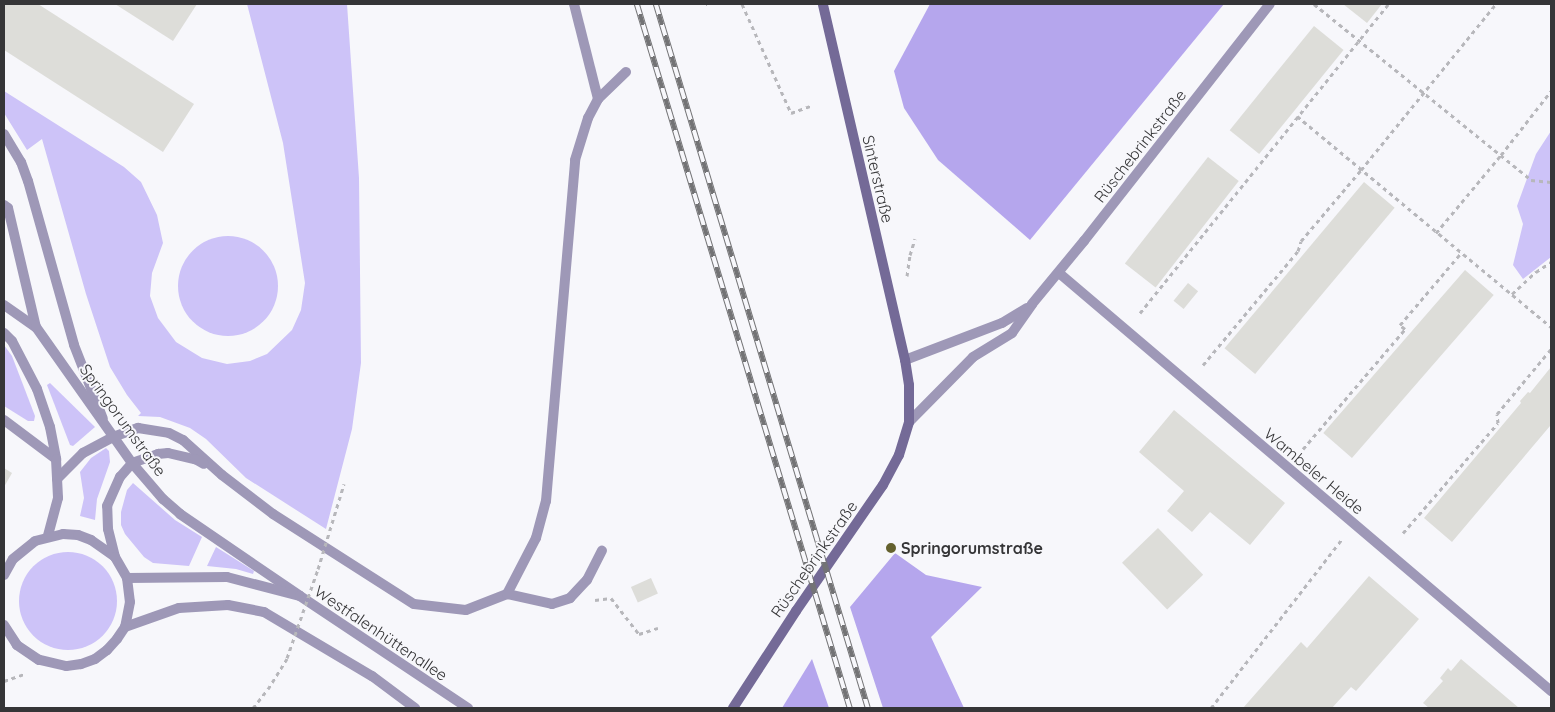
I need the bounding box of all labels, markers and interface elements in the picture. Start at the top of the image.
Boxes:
street label: Rüschebrinkstraße [1090,86,1190,206]
street label: Sinterstraße [859,133,897,225]
street label: Springorumstraße [76,360,170,480]
street label: Wambeler Heide [1260,424,1368,518]
street label: Rüschebrinkstraße [767,497,861,621]
place label: Springorumstraße [901,538,1043,558]
marker: Springorumstraße [885,542,897,554]
street label: Westfalenhüttenallee [311,581,451,685]

